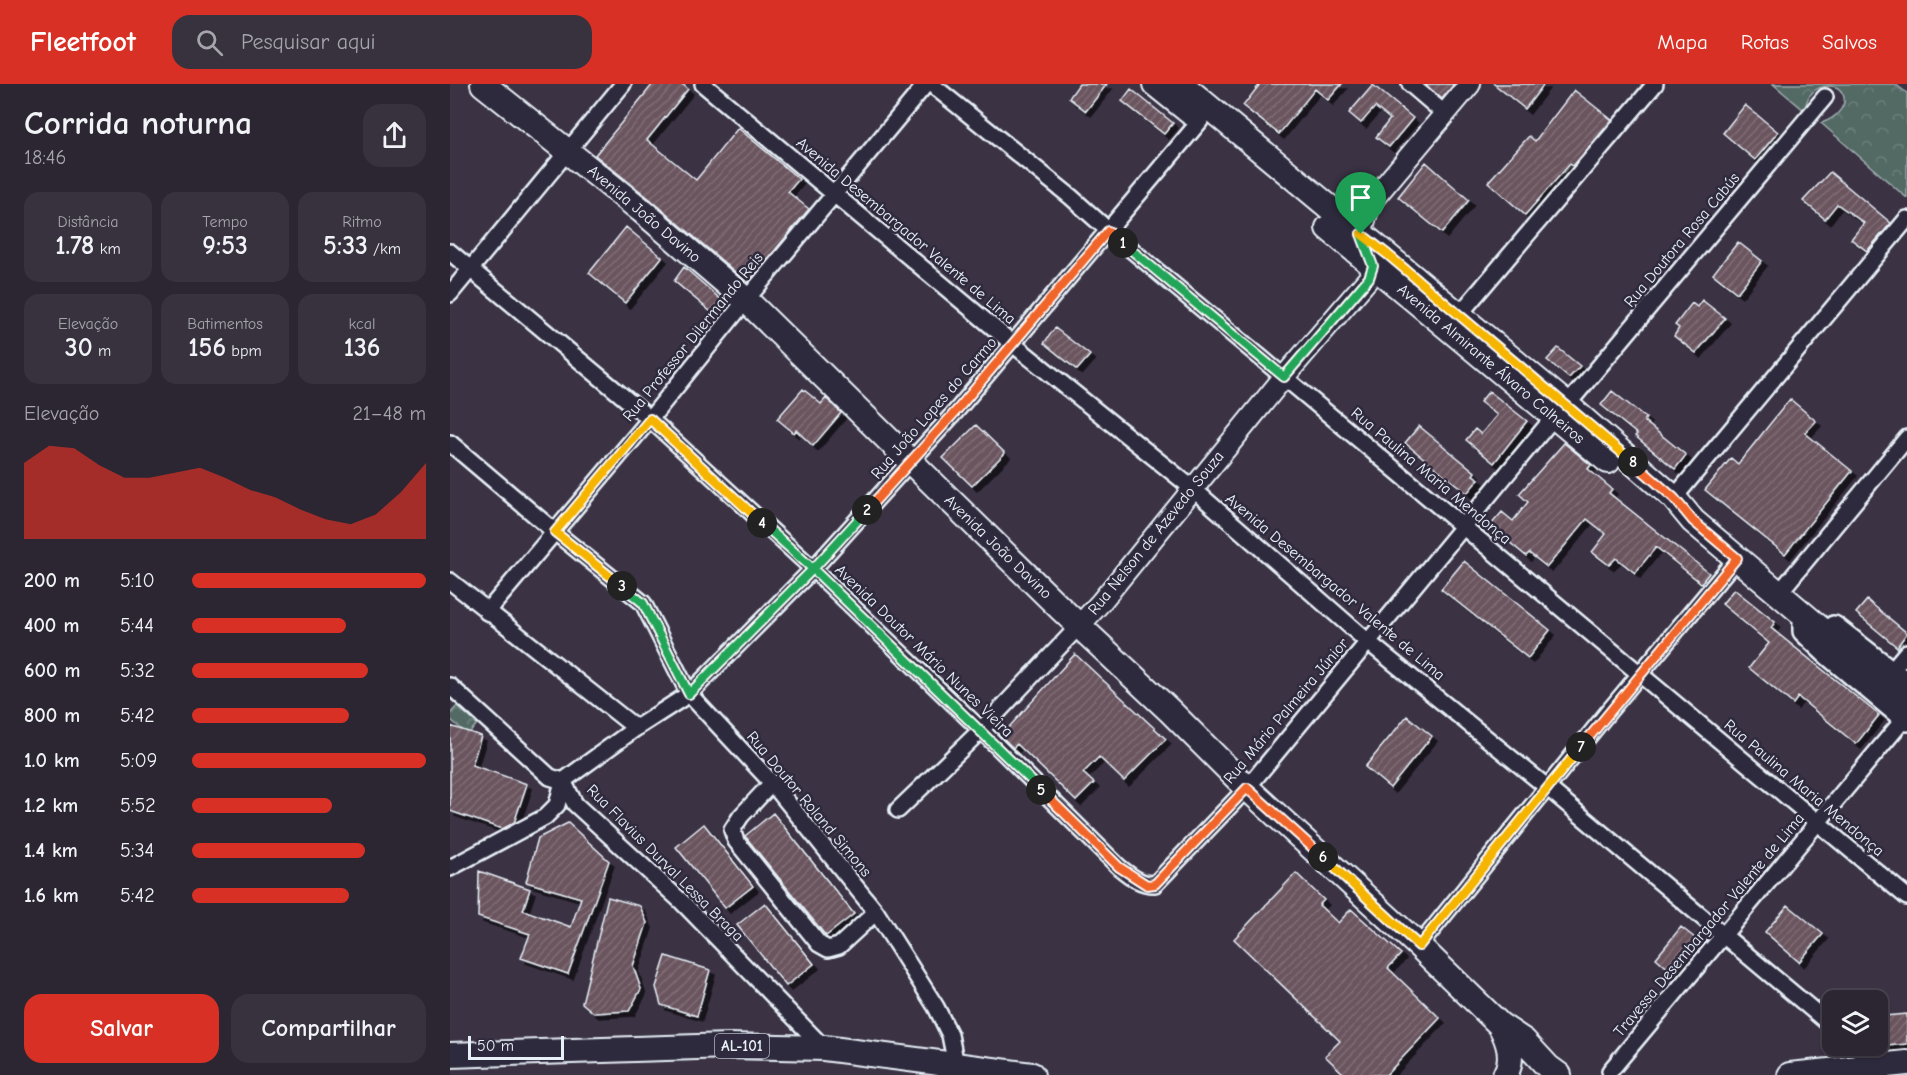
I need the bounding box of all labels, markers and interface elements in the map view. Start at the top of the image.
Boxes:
search box [172,15,592,69]
text: Fleetfoot [30,26,136,58]
icon: search [193,26,226,59]
text: Pesquisar aqui [241,29,376,55]
text: Mapa [1657,30,1708,54]
text: Rotas [1741,30,1789,54]
text: Salvos [1822,30,1877,54]
text: Corrida noturna [24,104,252,142]
button: share [363,104,426,167]
street label: Avenida Desembargador Valente de Lima [793,134,1019,328]
text: 18:46 [24,146,66,169]
street label: Avenida João Davino [584,161,704,267]
street label: Rua Doutora Rosa Cabús [1621,169,1744,311]
pin [1335,172,1386,234]
icon: arrive [1344,181,1377,214]
text: Distância [57,213,119,231]
text: Tempo [202,213,248,231]
text: Ritmo [342,213,382,231]
pin: 1 [1108,228,1138,258]
text: 1.78 [55,231,94,261]
text: 9:53 [202,231,248,261]
text: 5:33 [323,231,368,261]
text: 1 [1120,234,1126,252]
text: km [94,240,121,258]
text: /km [368,240,401,258]
street label: Rua Professor Dilermando Reis [619,249,767,425]
street label: Avenida Almirante Álvaro Calheiros [1394,280,1589,448]
text: Elevação [58,315,118,333]
text: Batimentos [187,315,263,333]
text: kcal [349,315,375,333]
text: 30 [65,333,93,363]
text: 156 [188,333,226,363]
text: 136 [344,333,380,363]
street label: Rua João Lopes do Carmo [867,333,1001,483]
text: m [93,342,111,360]
text: bpm [226,342,262,360]
text: Elevação [24,402,99,425]
text: 21–48 m [352,402,426,425]
street label: Rua Paulina Maria Mendonça [1347,404,1515,548]
pin: 8 [1618,447,1648,477]
street label: Rua Nelson de Azevedo Souza [1084,448,1228,618]
text: 8 [1629,453,1637,471]
street label: Avenida Desembargador Valente de Lima [1222,490,1448,684]
street label: Avenida João Davino [941,491,1055,603]
pin: 2 [852,495,882,525]
text: 2 [863,501,871,519]
pin: 4 [747,508,777,538]
text: 4 [758,514,766,532]
street label: Avenida Doutor Mário Nunes Vieira [831,561,1017,741]
text: 200 m [24,569,80,592]
text: 5:10 [120,569,155,592]
pin: 3 [607,571,637,601]
text: 3 [618,577,626,595]
text: 400 m [24,614,79,637]
text: 5:44 [120,614,154,637]
street label: Rua Mário Palmeira Júnior [1220,634,1352,787]
text: 600 m [24,659,80,682]
text: 5:32 [120,659,155,682]
text: 800 m [24,704,80,727]
text: 5:42 [120,704,155,727]
street label: Rua Paulina Maria Mendonça [1720,716,1888,860]
street label: Rua Doutor Roland Simons [743,728,875,881]
pin: 7 [1566,732,1596,762]
text: 7 [1577,738,1585,756]
text: 1.0 km [24,749,80,772]
text: 5:09 [120,749,157,772]
pin: 5 [1026,775,1056,805]
street label: Rua Flavius Durval Lessa Braga [583,781,747,945]
text: 5 [1037,781,1045,799]
text: 1.2 km [24,794,78,817]
text: 5:52 [120,794,156,817]
street label: Travessa Desembargador Valente de Lima [1610,809,1808,1041]
text: 1.4 km [24,839,78,862]
text: 5:34 [120,839,154,862]
pin: 6 [1308,842,1338,872]
text: 6 [1319,848,1327,866]
text: 1.6 km [24,884,79,907]
text: 5:42 [120,884,155,907]
map controls [1822,990,1888,1056]
button: layers [1822,990,1888,1056]
button: Salvar [24,994,219,1063]
button: Compartilhar [231,994,426,1063]
scale bar [468,1033,564,1060]
road number: AL-101 [715,1034,769,1058]
text: 50 m [477,1037,514,1055]

